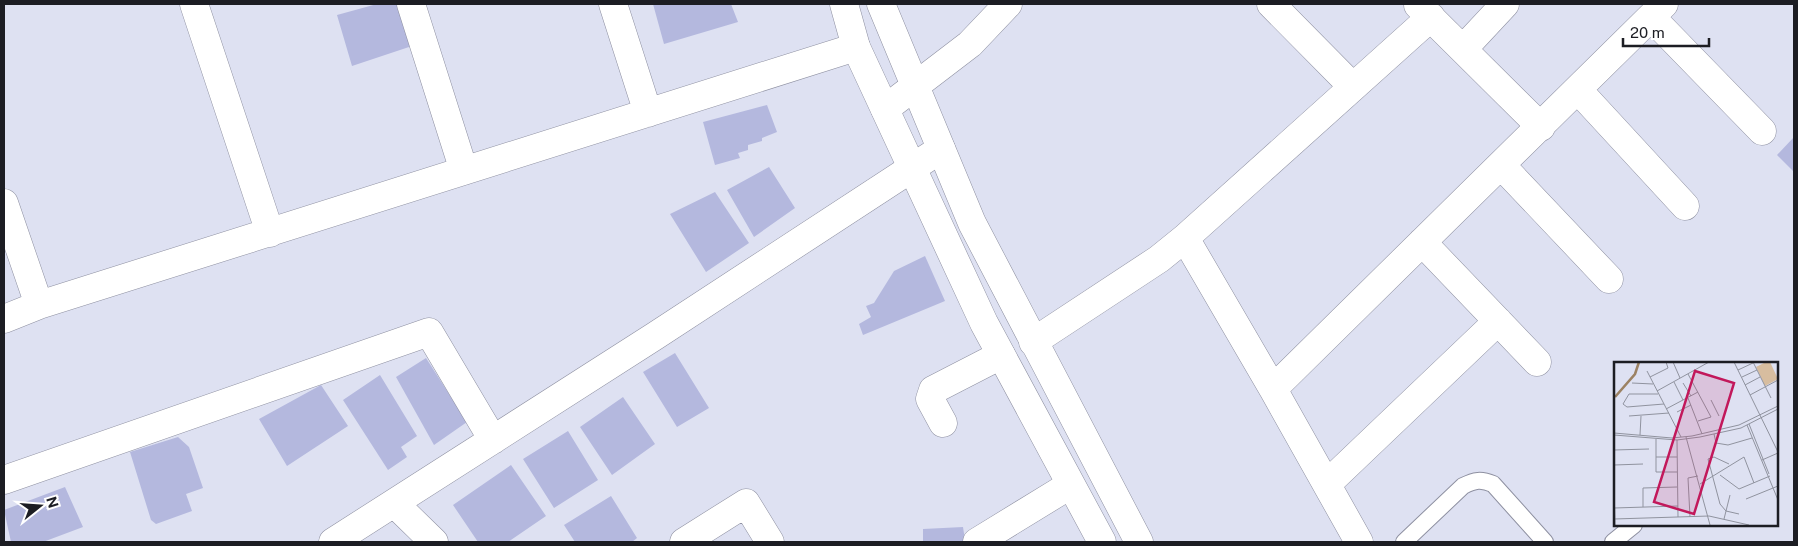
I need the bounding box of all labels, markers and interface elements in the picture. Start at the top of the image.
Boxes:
scale bar [1623,15,1709,47]
text: 20 m [1630,24,1665,41]
inset map [1614,362,1778,526]
north arrow [15,481,65,531]
text: N [43,495,62,510]

